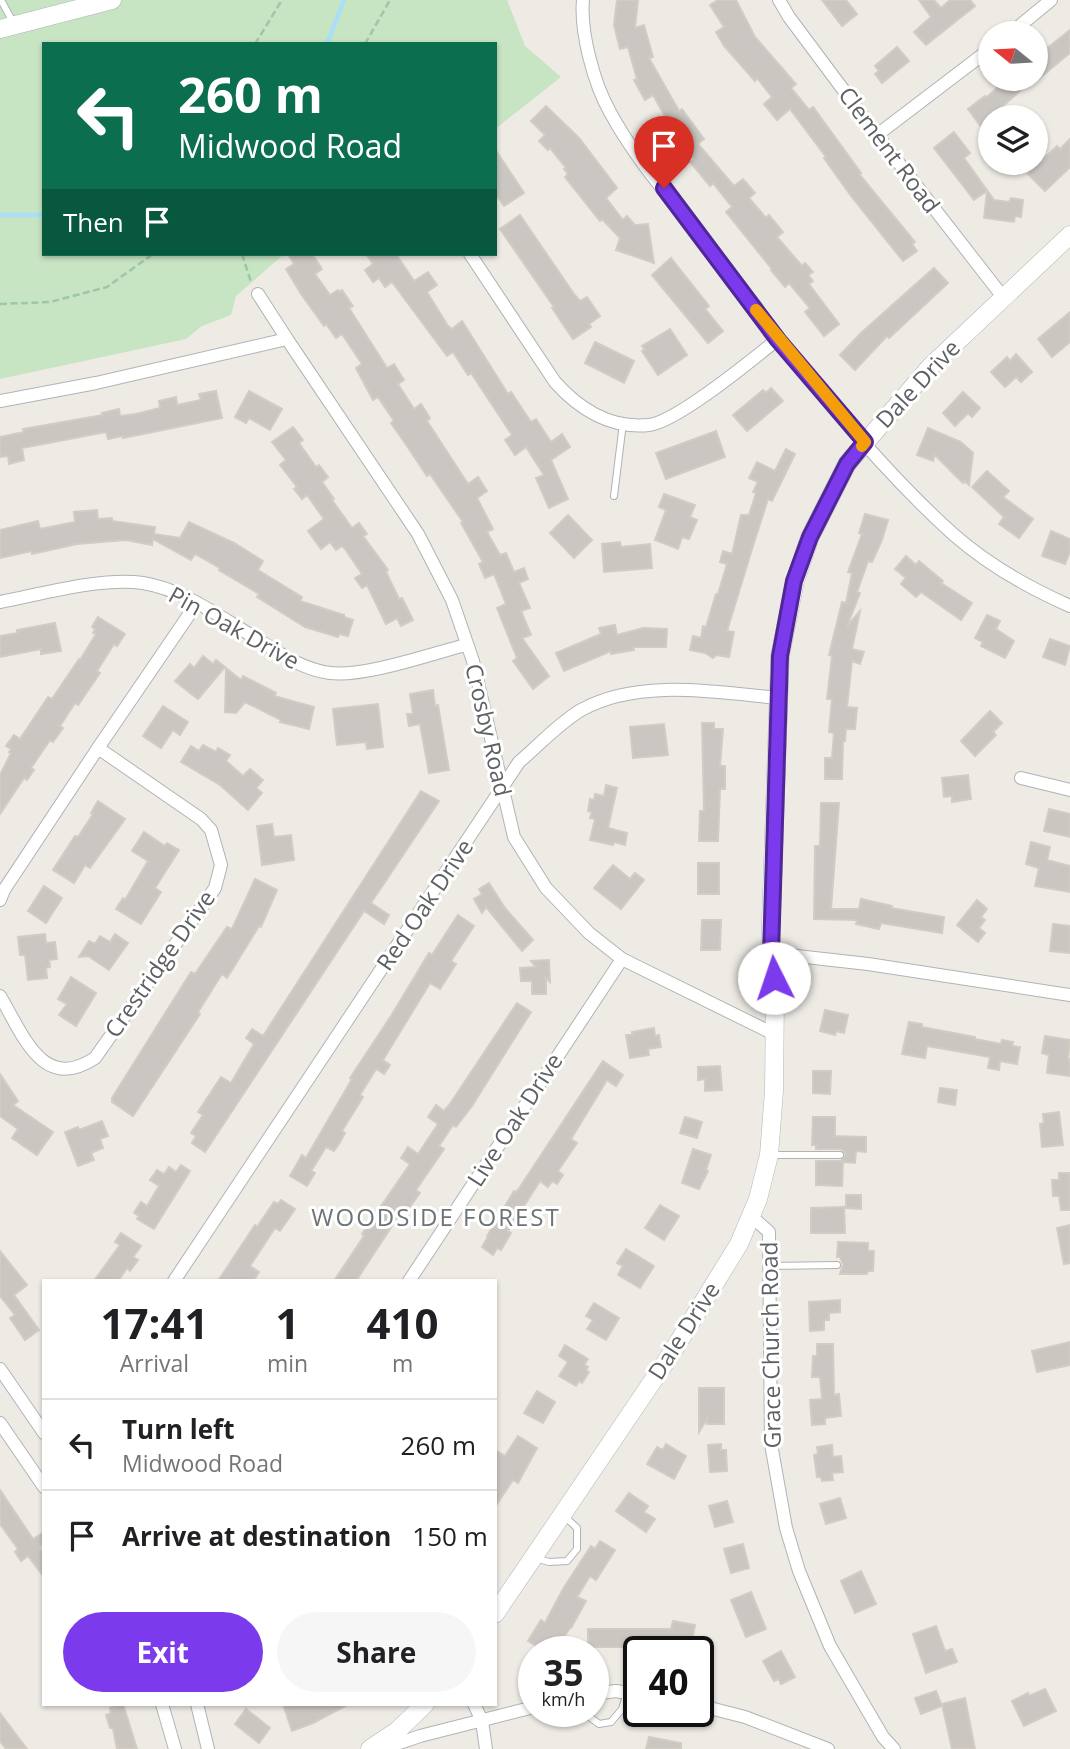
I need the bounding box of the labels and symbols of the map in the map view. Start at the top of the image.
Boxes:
north arrow [978,21,1048,91]
street label: Clement Road [832,80,948,219]
pin [634,116,694,188]
street label: Dale Drive [868,332,967,435]
street label: Pin Oak Drive [163,578,306,676]
street label: Crosby Road [458,660,520,799]
street label: Red Oak Drive [368,832,480,976]
street label: Crestridge Drive [96,883,222,1043]
position arrow [737,941,811,1015]
street label: Live Oak Drive [459,1046,569,1192]
district label: WOODSIDE FOREST [311,1200,561,1233]
street label: Grace Church Road [752,1241,788,1449]
street label: Dale Drive [640,1275,727,1385]
speed limit sign: 40 [623,1636,714,1727]

